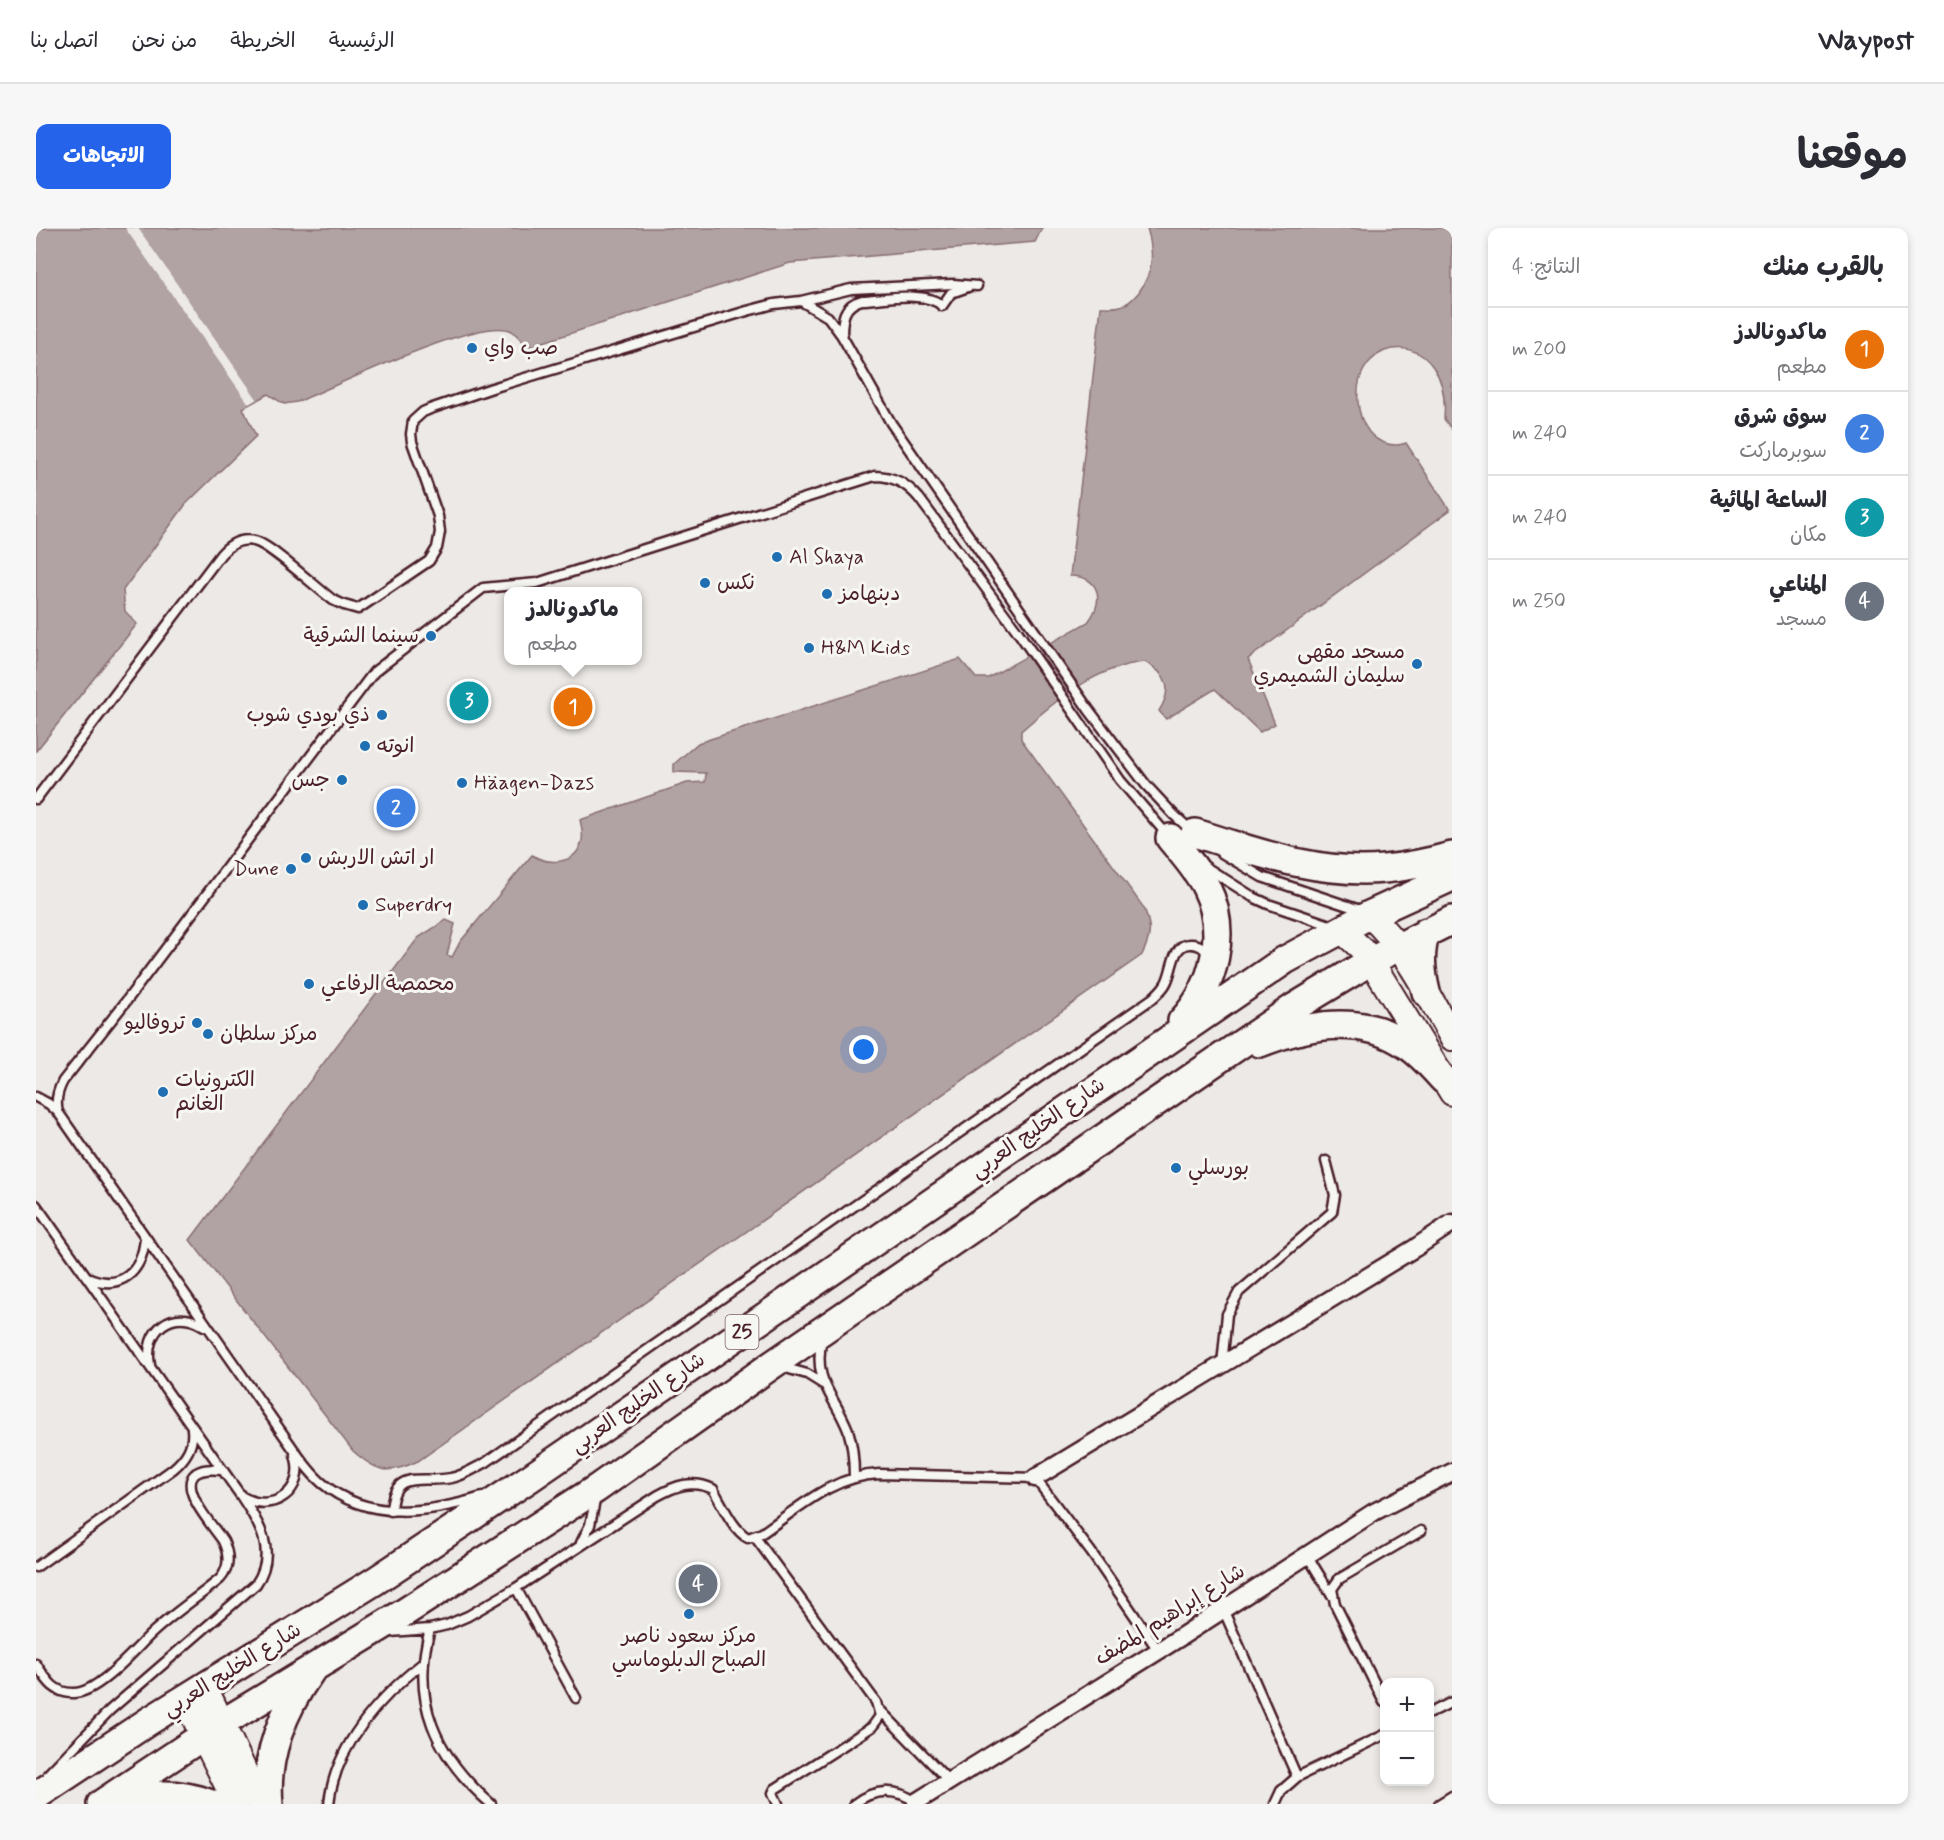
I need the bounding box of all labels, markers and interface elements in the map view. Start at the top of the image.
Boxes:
text: Waypost [1818,23,1914,60]
text: اتصل بنا [30,27,98,55]
text: من نحن [131,27,197,55]
text: الخريطة [230,27,296,55]
text: الرئيسية [329,27,395,55]
button: الاتجاهات [36,124,171,189]
text: موقعنا [1797,129,1908,184]
text: بالقرب منك [1763,251,1884,285]
text: النتائج: 4 [1512,254,1581,281]
text: ماكدونالدز [1735,319,1827,347]
place label: صب واي [484,334,558,362]
text: 200 m [1512,336,1567,363]
text: 1 [1860,336,1869,363]
marker: صب واي [465,341,479,355]
text: مطعم [1776,354,1827,381]
text: سوق شرق [1734,403,1827,431]
text: 240 m [1512,420,1567,447]
text: 2 [1860,420,1869,447]
text: سوبرماركت [1739,438,1827,465]
text: الساعة المائية [1710,487,1827,515]
text: 240 m [1512,504,1567,531]
text: 3 [1860,504,1869,531]
text: مكان [1790,522,1827,549]
place label: Al Shaya [789,543,864,571]
marker: Al Shaya [770,550,784,564]
place label: نكس [717,569,755,597]
text: المناعي [1769,571,1827,599]
marker: نكس [698,576,712,590]
place label: دبنهامز [837,580,900,608]
popup [504,587,642,665]
marker: دبنهامز [820,587,834,601]
text: 250 m [1512,588,1566,615]
text: 4 [1859,588,1870,615]
text: ماكدونالدز [527,596,619,624]
text: مسجد [1776,606,1827,633]
place label: سينما الشرقية [303,622,419,650]
marker: سينما الشرقية [424,629,438,643]
text: مطعم [527,631,578,658]
place label: H&M Kids [821,634,910,662]
place label: مسجد مقهى سليمان الشميمري [1253,638,1405,690]
marker: H&M Kids [802,641,816,655]
marker: مسجد مقهى سليمان الشميمري [1410,657,1424,671]
pin: 3 [450,678,488,724]
pin: 1 [554,684,592,730]
place label: ذي بودي شوب [247,701,370,729]
marker: ذي بودي شوب [375,708,389,722]
place label: انوته [377,732,414,760]
marker: انوته [358,739,372,753]
place label: جس [291,766,330,794]
place label: Häagen-Dazs [474,769,594,797]
marker: جس [335,773,349,787]
marker: Häagen-Dazs [455,776,469,790]
pin: 2 [376,786,416,830]
place label: ار اتش الاربش [318,844,435,872]
marker: ار اتش الاربش [299,851,313,865]
place label: Dune [233,855,279,883]
marker: Dune [284,862,298,876]
place label: Superdry [375,891,452,919]
marker: Superdry [356,898,370,912]
place label: محمصة الرفاعي [321,970,455,1002]
marker: محمصة الرفاعي [302,977,316,991]
place label: تروفاليو [123,1009,186,1037]
marker: تروفاليو [190,1016,204,1030]
place label: مركز سلطان [220,1020,317,1048]
marker: مركز سلطان [201,1027,215,1041]
your location [849,1035,878,1064]
place label: الكترونيات الغانم [175,1066,255,1119]
street label: شارع الخليج العربي [965,1071,1113,1188]
marker: الكترونيات الغانم [156,1085,170,1099]
place label: بورسلي [1188,1154,1249,1186]
marker: بورسلي [1169,1161,1183,1175]
road number: 25 [726,1315,758,1349]
street label: شارع الخليج العربي [565,1346,713,1463]
street label: شارع إبراهيم المضف [1090,1558,1251,1673]
pin: 4 [678,1562,718,1606]
marker: مركز سعود ناصر الصباح الدبلوماسي [682,1607,696,1621]
street label: شارع الخليج العربي [157,1616,309,1727]
place label: مركز سعود ناصر الصباح الدبلوماسي [612,1622,766,1678]
map controls [1380,1678,1434,1786]
button: + [1380,1678,1434,1732]
button: − [1380,1732,1434,1786]

